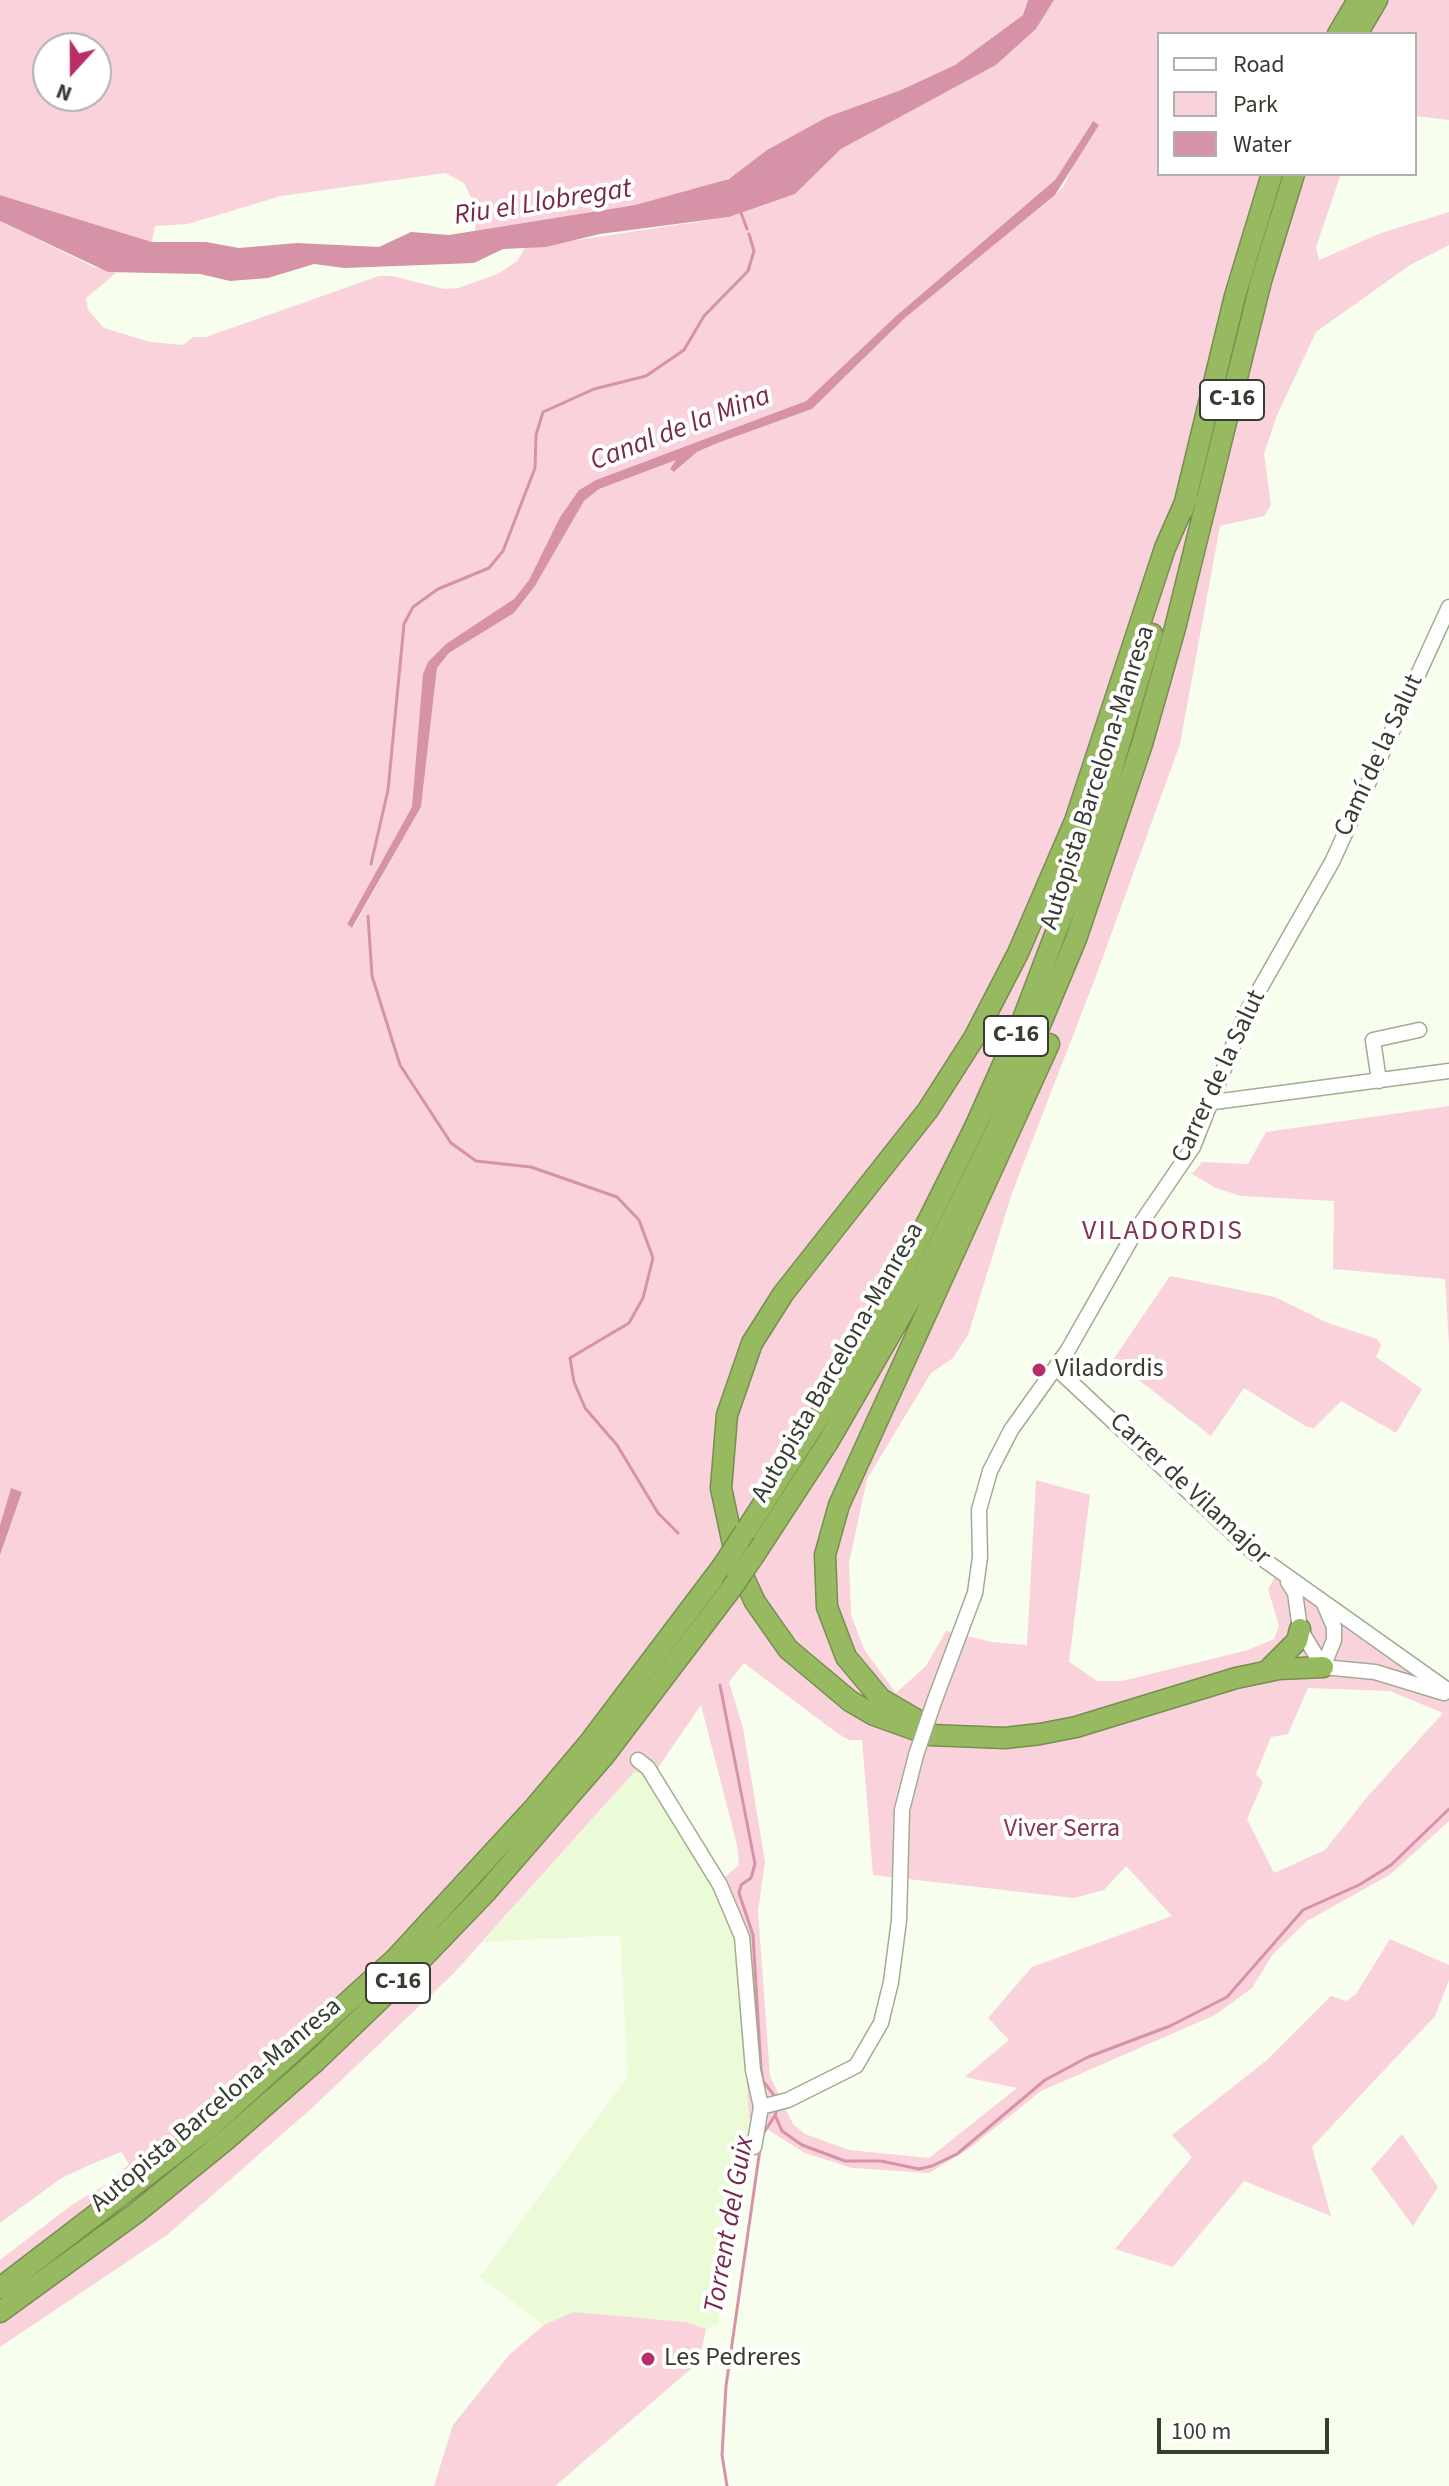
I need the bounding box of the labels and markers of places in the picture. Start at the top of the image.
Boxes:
place label: Viladordis [1055,1354,1164,1386]
marker: Viladordis [1030,1361,1048,1379]
place label: Les Pedreres [664,2343,801,2375]
marker: Les Pedreres [639,2350,657,2368]

